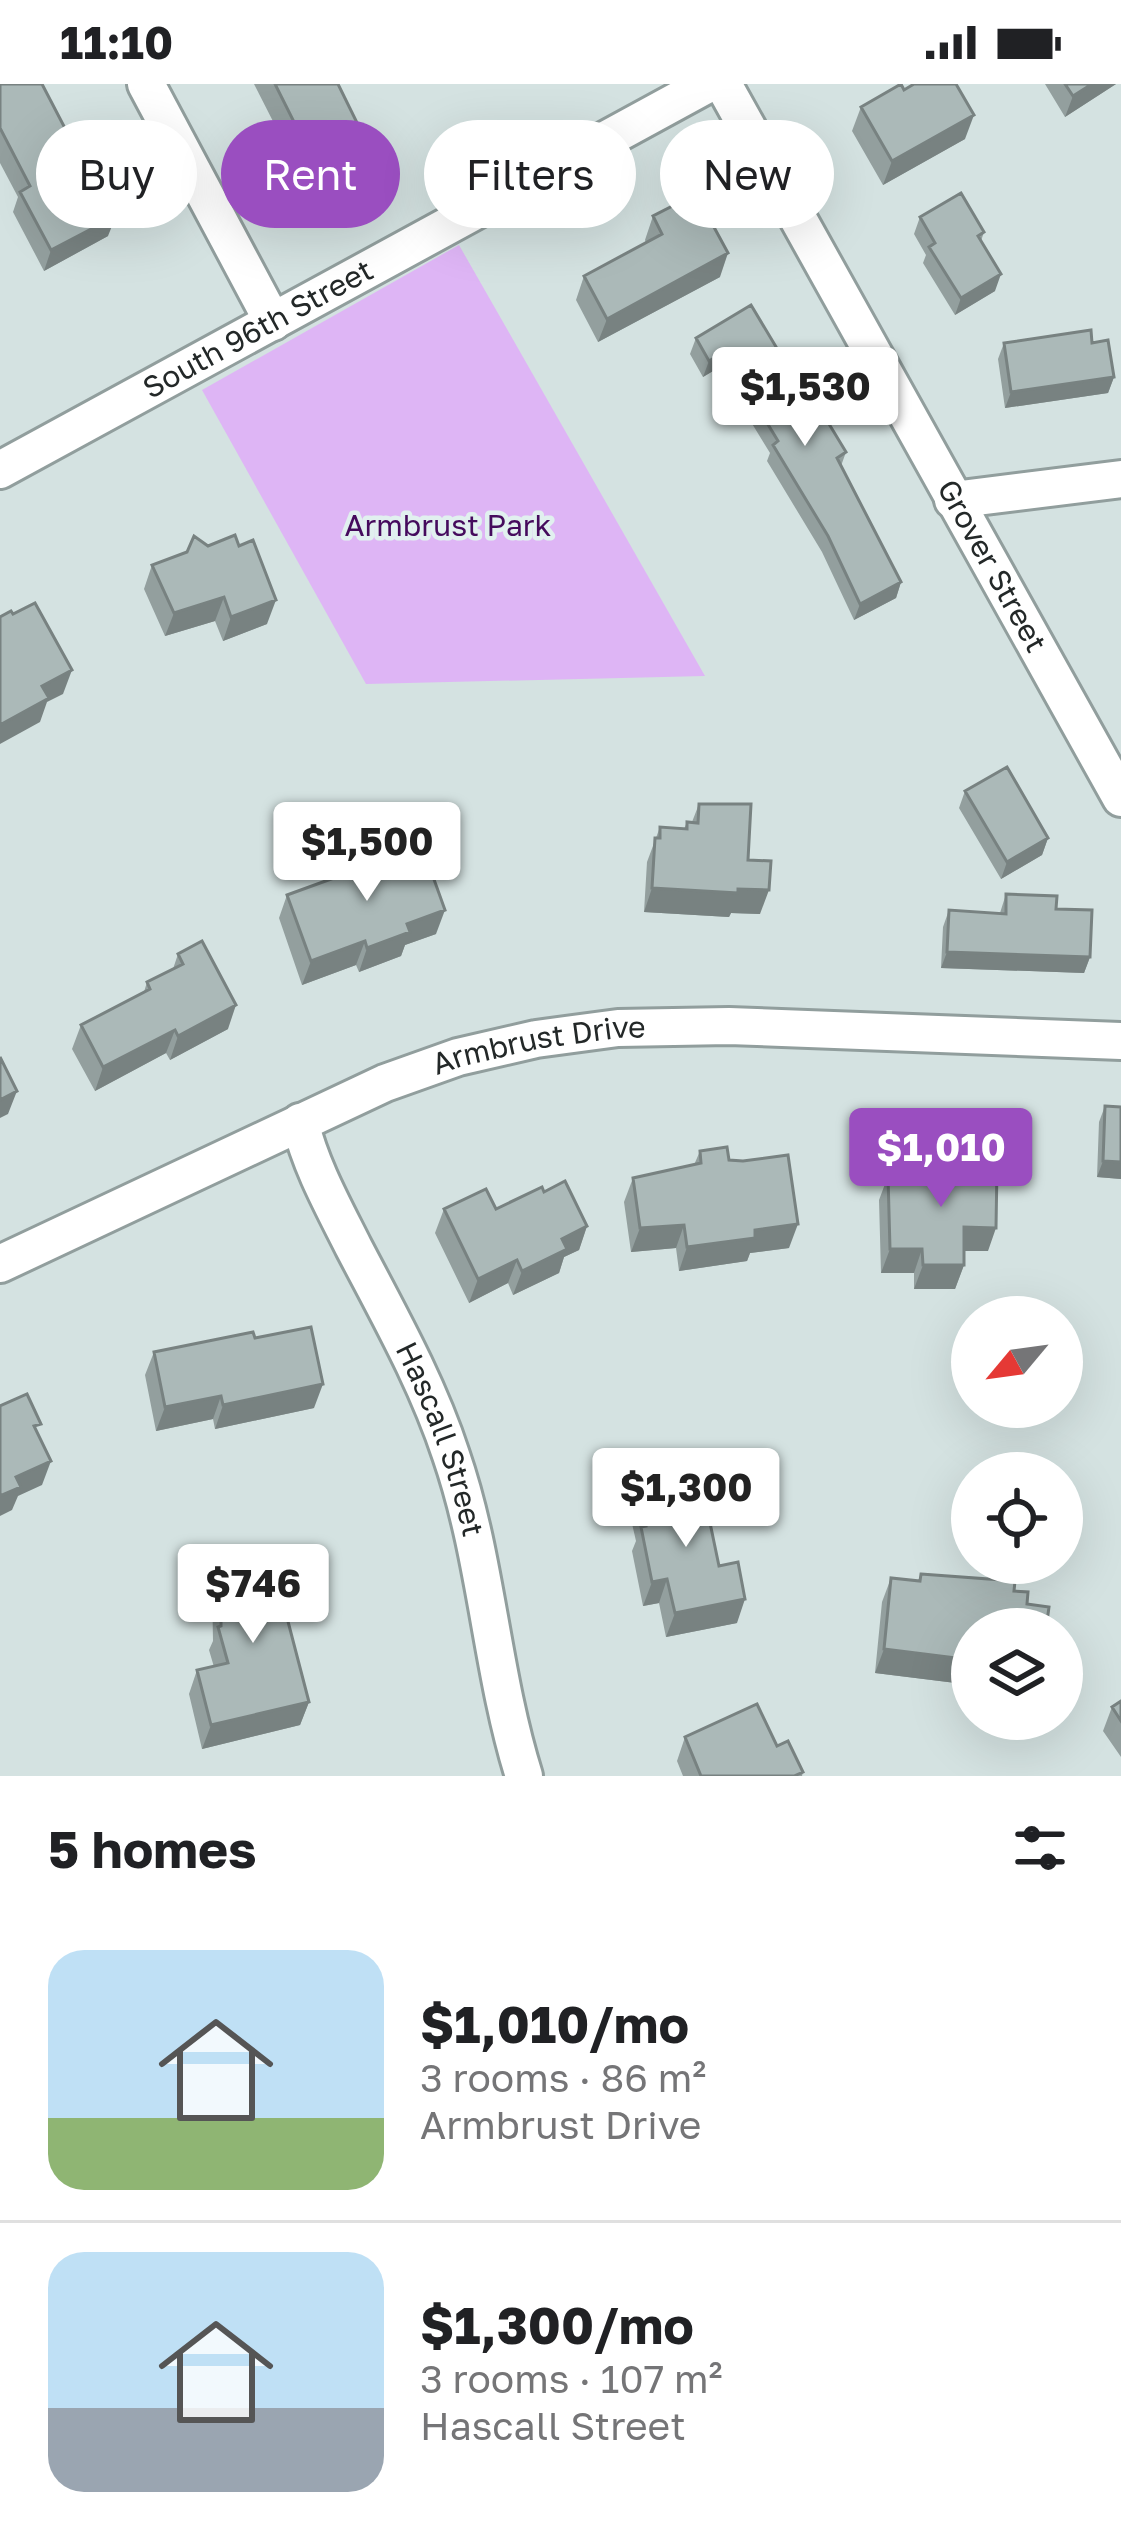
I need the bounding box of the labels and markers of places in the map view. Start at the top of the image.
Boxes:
pin: $1,530 [707,347,903,449]
pin: $1,500 [269,802,465,904]
pin: $1,010 [843,1108,1039,1210]
pin: $1,300 [588,1448,784,1550]
pin: $746 [182,1544,324,1646]

